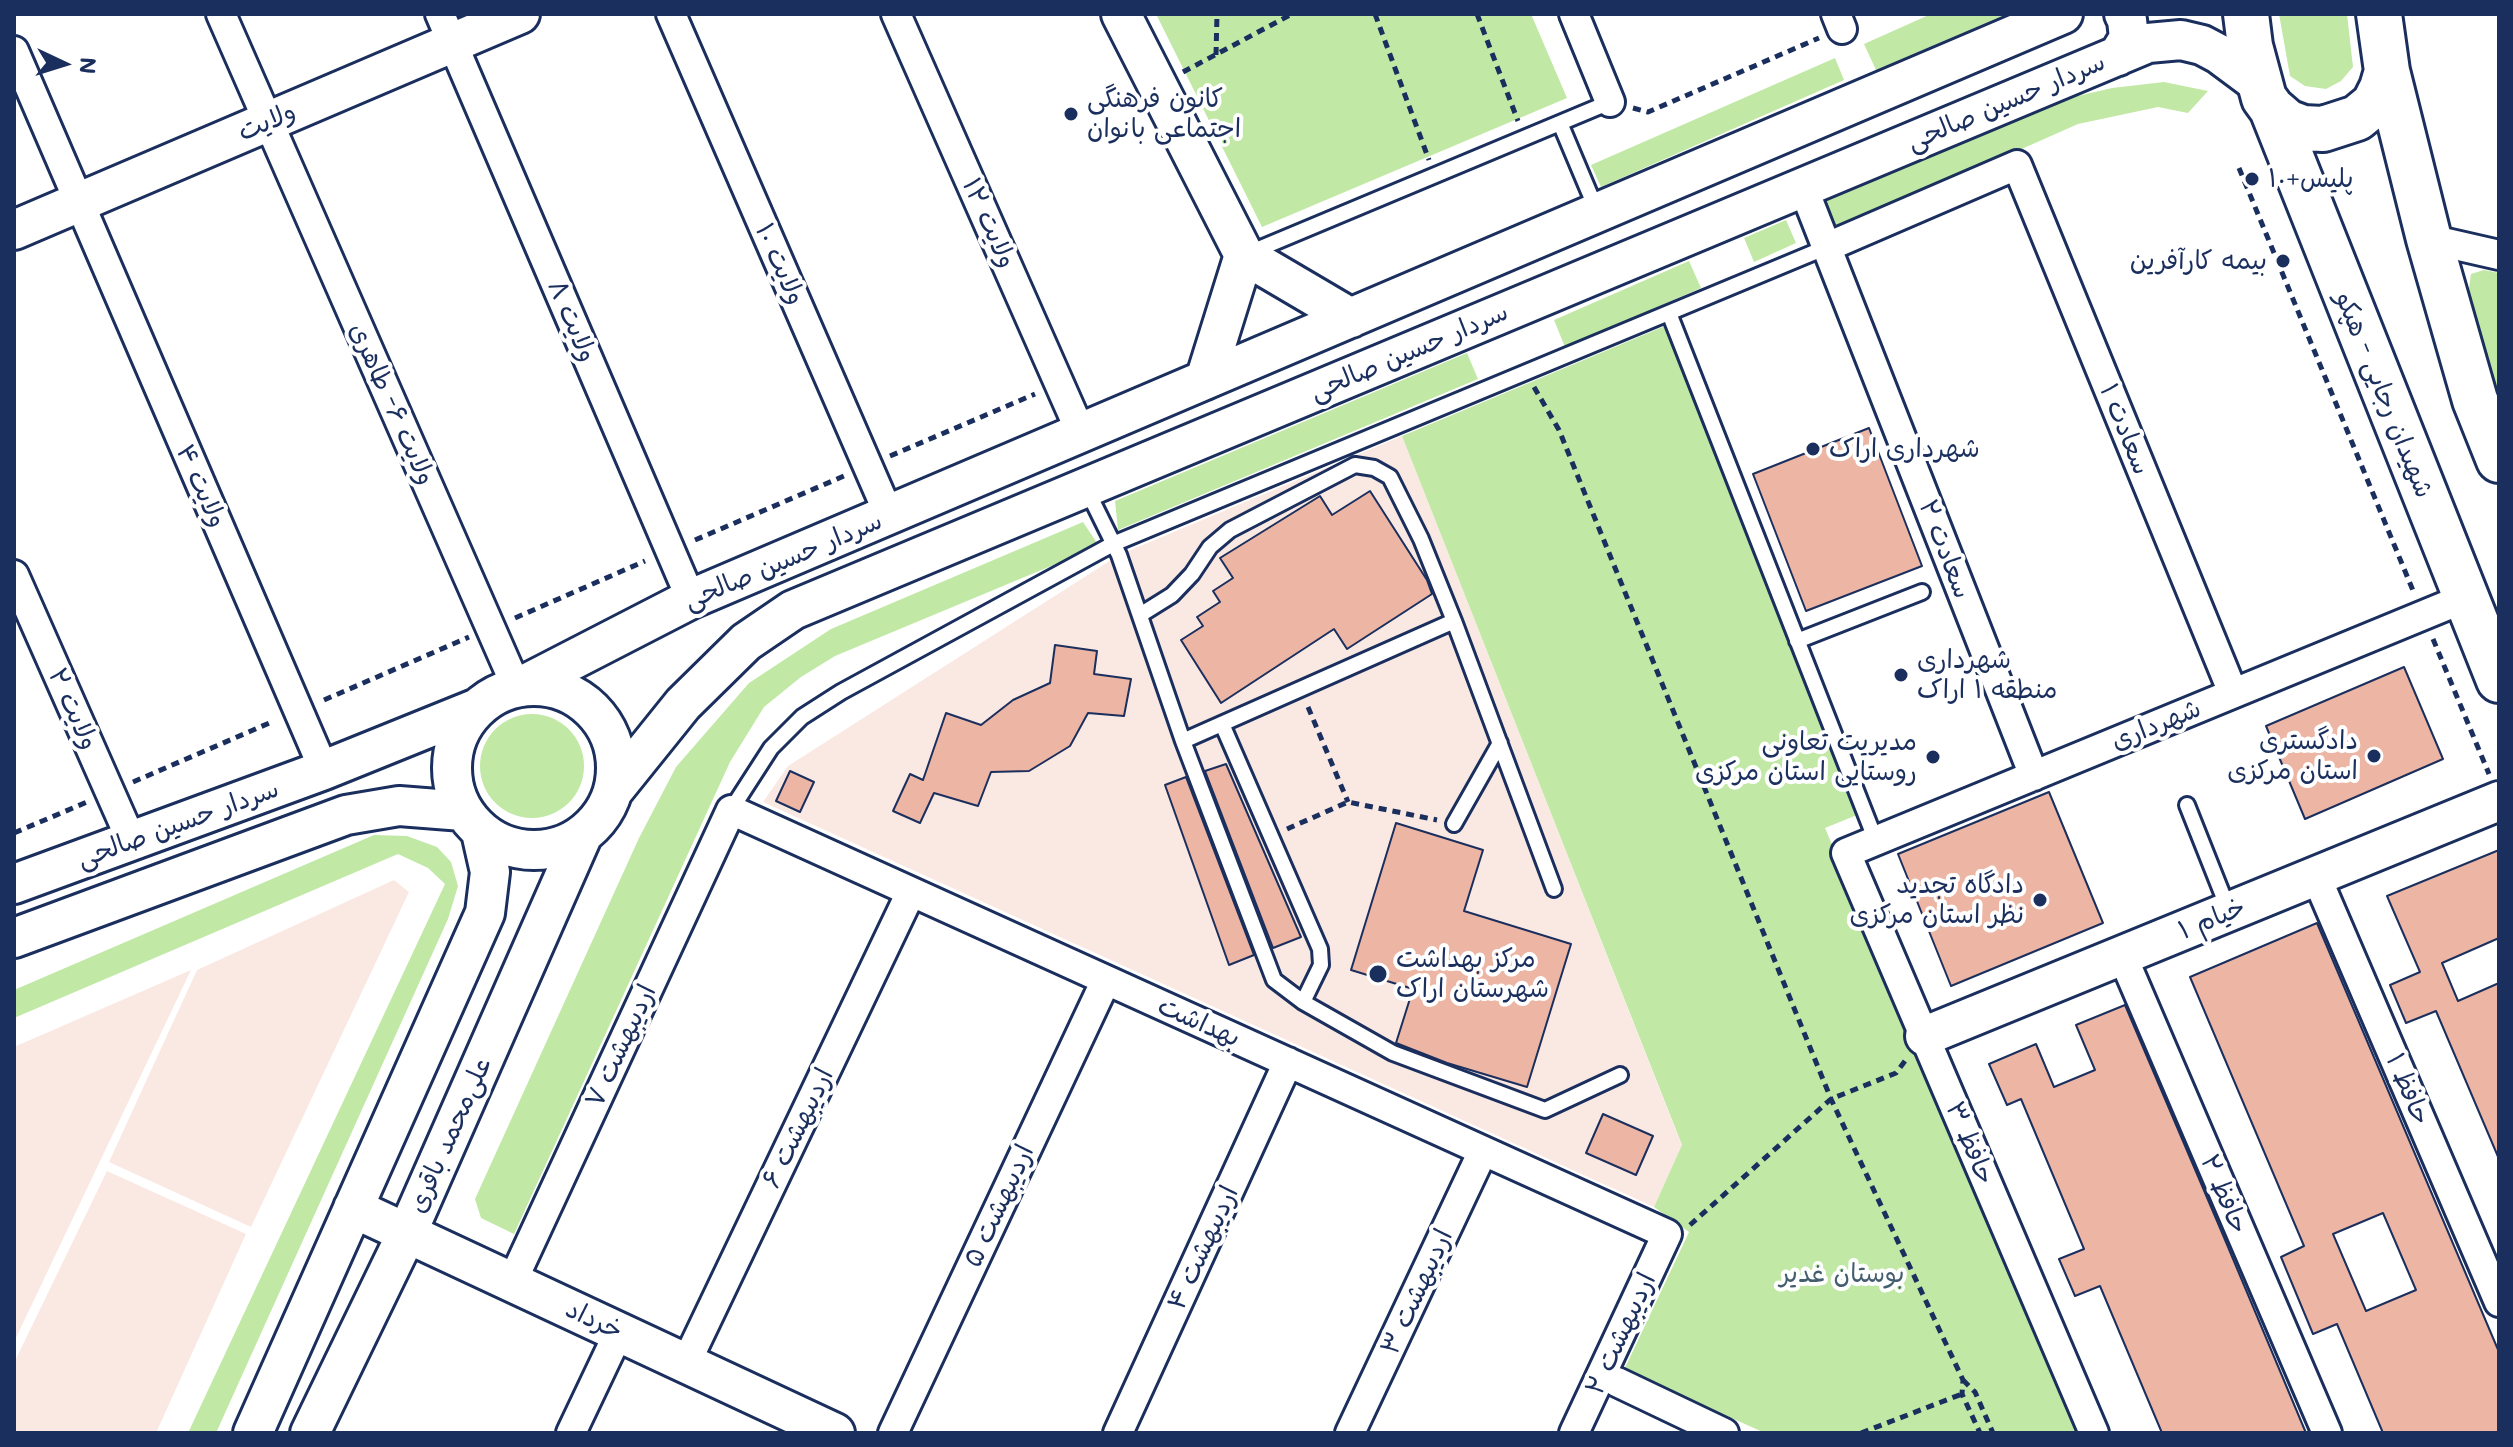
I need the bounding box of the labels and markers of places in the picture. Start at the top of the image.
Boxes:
place label: کانون فرهنگی اجتماعی بانوان [1087,83,1241,144]
marker: کانون فرهنگی اجتماعی بانوان [1062,105,1080,123]
place label: پلیس+۱۰ [2268,163,2353,195]
marker: پلیس+۱۰ [2243,170,2261,188]
place label: بیمه کارآفرین [2130,245,2267,277]
marker: بیمه کارآفرین [2274,252,2292,270]
place label: شهرداری اراک [1829,433,1980,465]
marker: شهرداری اراک [1804,440,1822,458]
place label: شهرداری منطقه ۱ اراک [1917,644,2057,706]
marker: شهرداری منطقه ۱ اراک [1892,666,1910,684]
place label: دادگستری استان مرکزی [2227,725,2358,786]
place label: مدیریت تعاونی روستایی استان مرکزی [1695,726,1917,788]
marker: دادگستری استان مرکزی [2365,747,2383,765]
marker: مدیریت تعاونی روستایی استان مرکزی [1924,748,1942,766]
place label: دادگاه تجدید نظر استان مرکزی [1850,869,2024,930]
marker: دادگاه تجدید نظر استان مرکزی [2031,891,2049,909]
place label: مرکز بهداشت شهرستان اراک [1396,943,1549,1004]
marker: مرکز بهداشت شهرستان اراک [1367,963,1389,985]

